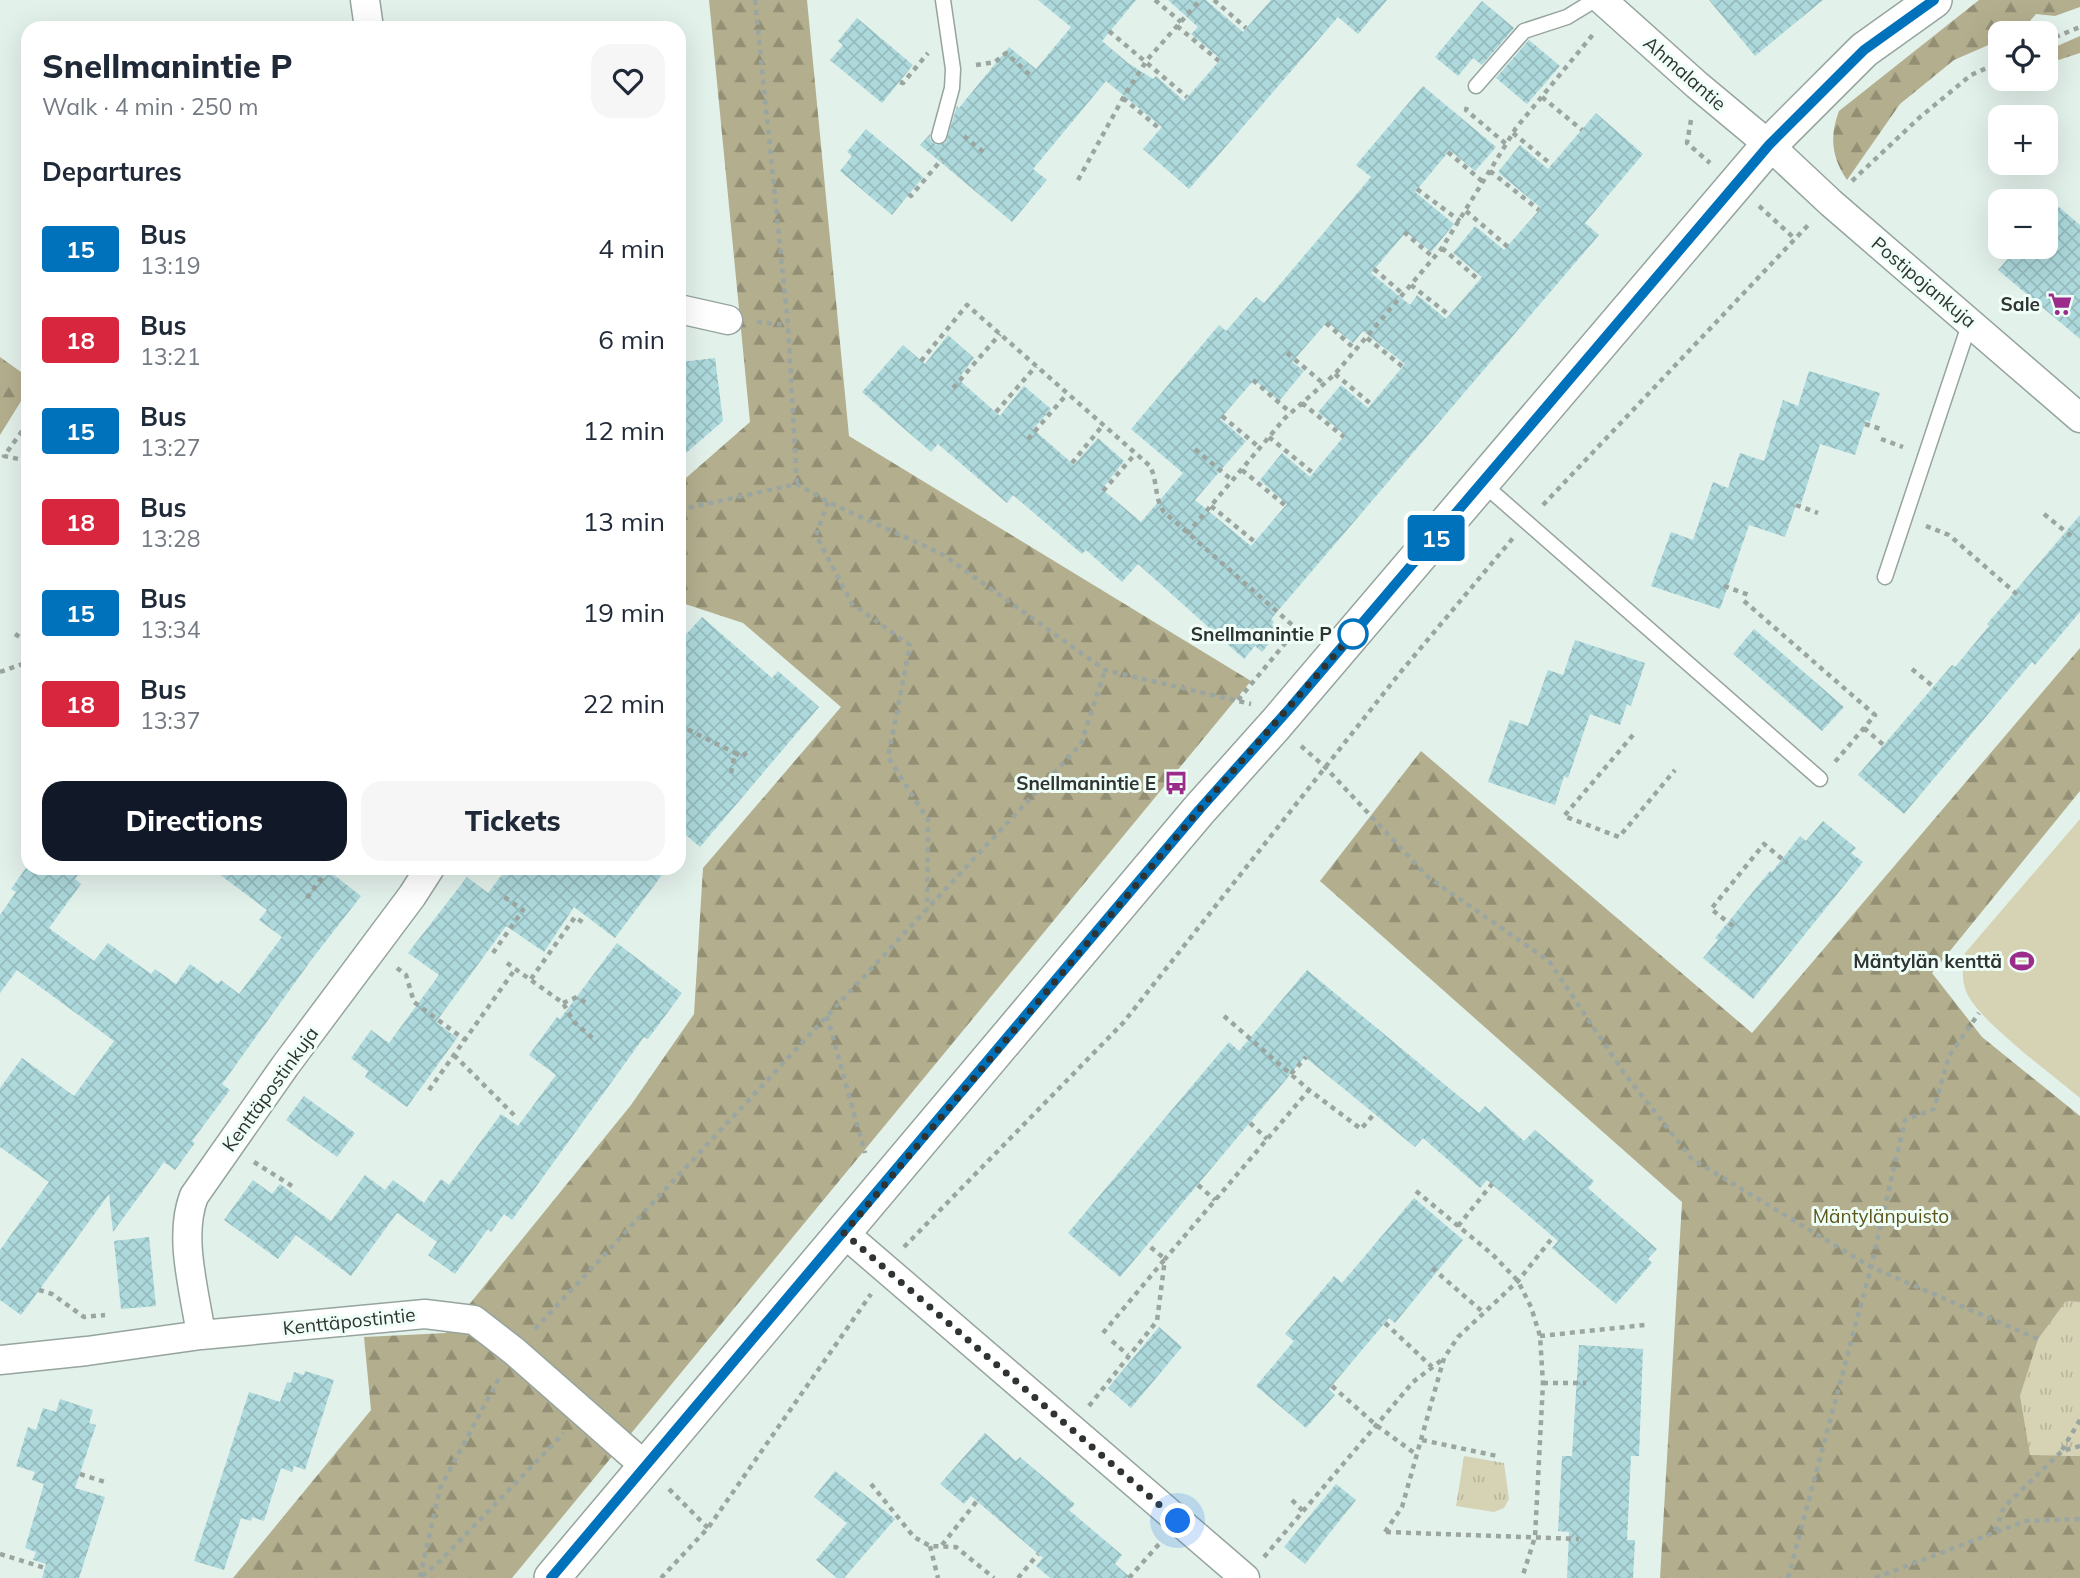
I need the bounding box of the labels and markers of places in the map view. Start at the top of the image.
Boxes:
supermarket icon: Sale [2046,290,2074,318]
place label: Sale [2001,292,2040,316]
marker: Snellmanintie P [1338,619,1368,649]
place label: Snellmanintie P [1191,622,1332,646]
bus stop icon: Snellmanintie E [1162,769,1190,797]
place label: Snellmanintie E [1016,771,1156,795]
sports icon: Mäntylän kenttä [2008,947,2036,975]
place label: Mäntylän kenttä [1853,949,2002,973]

